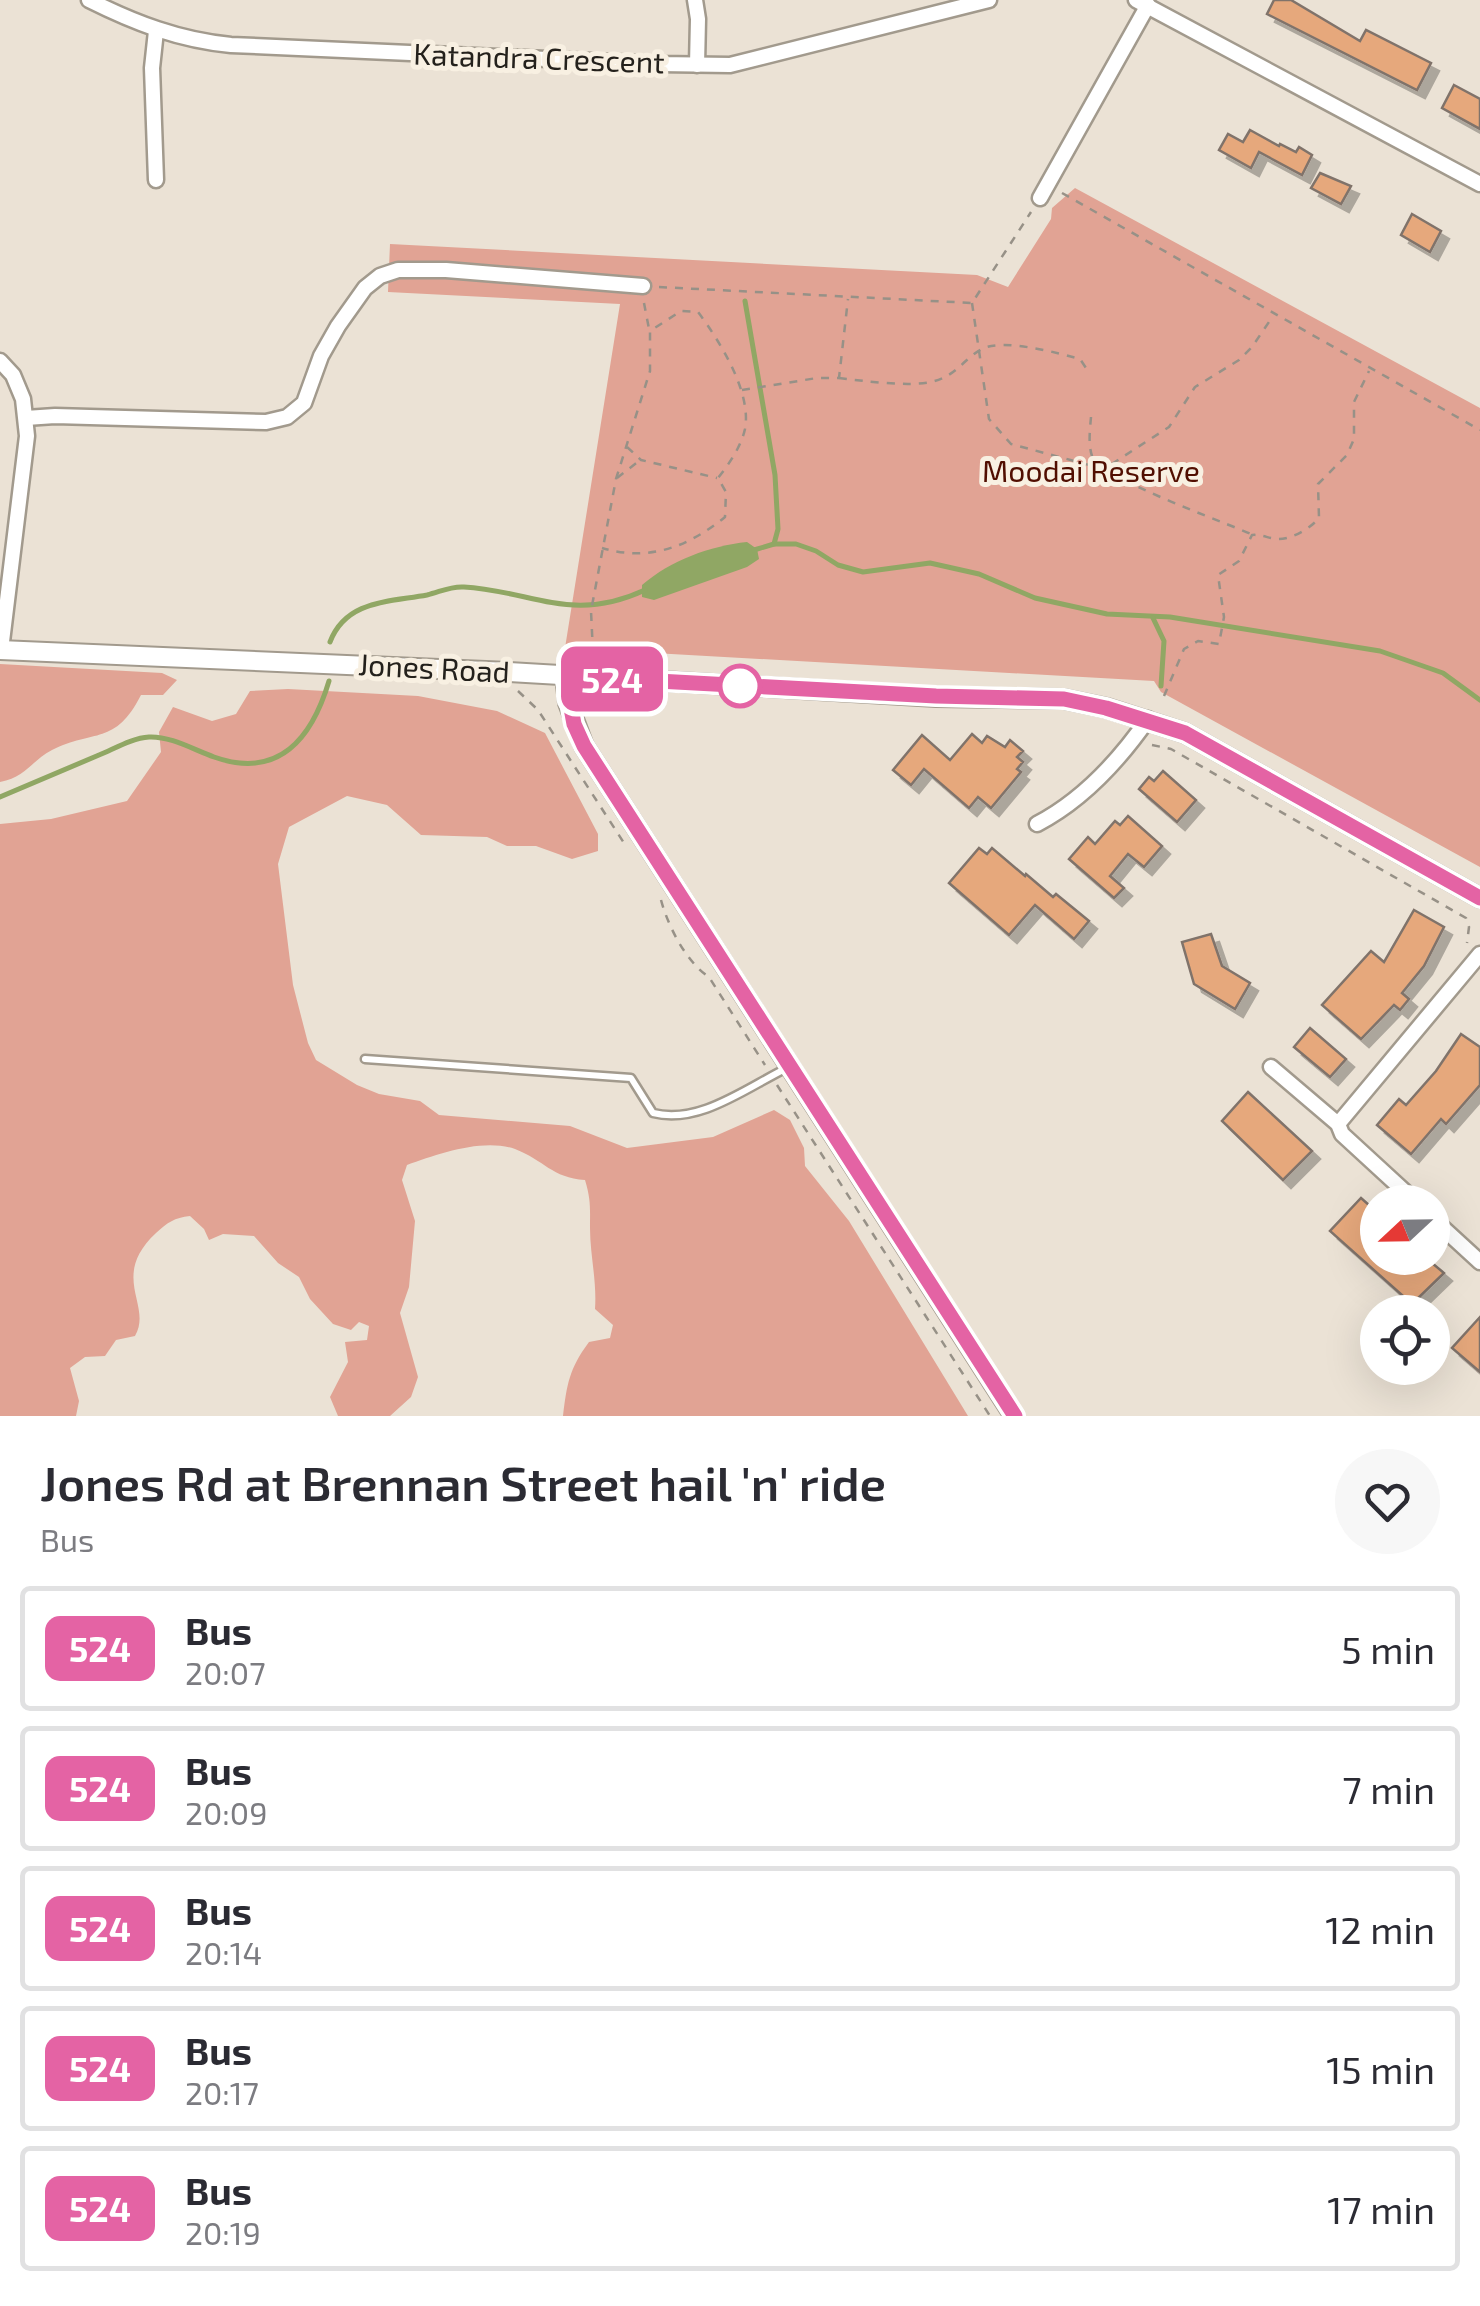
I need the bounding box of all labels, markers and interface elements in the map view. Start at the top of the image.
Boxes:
street label: Katandra Crescent [413,35,665,79]
park label: Moodai Reserve [982,452,1200,488]
street label: Jones Road [357,645,511,689]
line badge: 524 [554,646,670,712]
text: 524 [581,658,643,700]
unlabelled marker [719,665,761,707]
north arrow [1360,1185,1450,1275]
map controls [1360,1185,1450,1385]
button: locate [1360,1295,1450,1385]
button: heart [1335,1449,1440,1554]
text: Jones Rd at Brennan Street hail 'n' ride [40,1453,886,1511]
text: Bus [40,1520,94,1558]
text: Bus [185,1607,252,1653]
text: 5 min [1341,1626,1435,1672]
text: 524 [69,1627,131,1669]
text: 20:07 [185,1653,266,1691]
text: Bus [185,1747,252,1793]
text: 7 min [1342,1766,1435,1812]
text: 524 [69,1767,131,1809]
text: 20:09 [185,1793,267,1831]
text: Bus [185,1887,252,1933]
text: 12 min [1325,1906,1435,1952]
text: 524 [69,1907,131,1949]
text: 20:14 [185,1933,262,1971]
text: Bus [185,2027,252,2073]
text: 15 min [1326,2046,1435,2092]
text: 524 [69,2047,131,2089]
text: 20:17 [185,2073,259,2111]
text: Bus [185,2167,252,2213]
text: 17 min [1327,2186,1435,2232]
text: 524 [69,2187,131,2229]
text: 20:19 [185,2213,261,2251]

